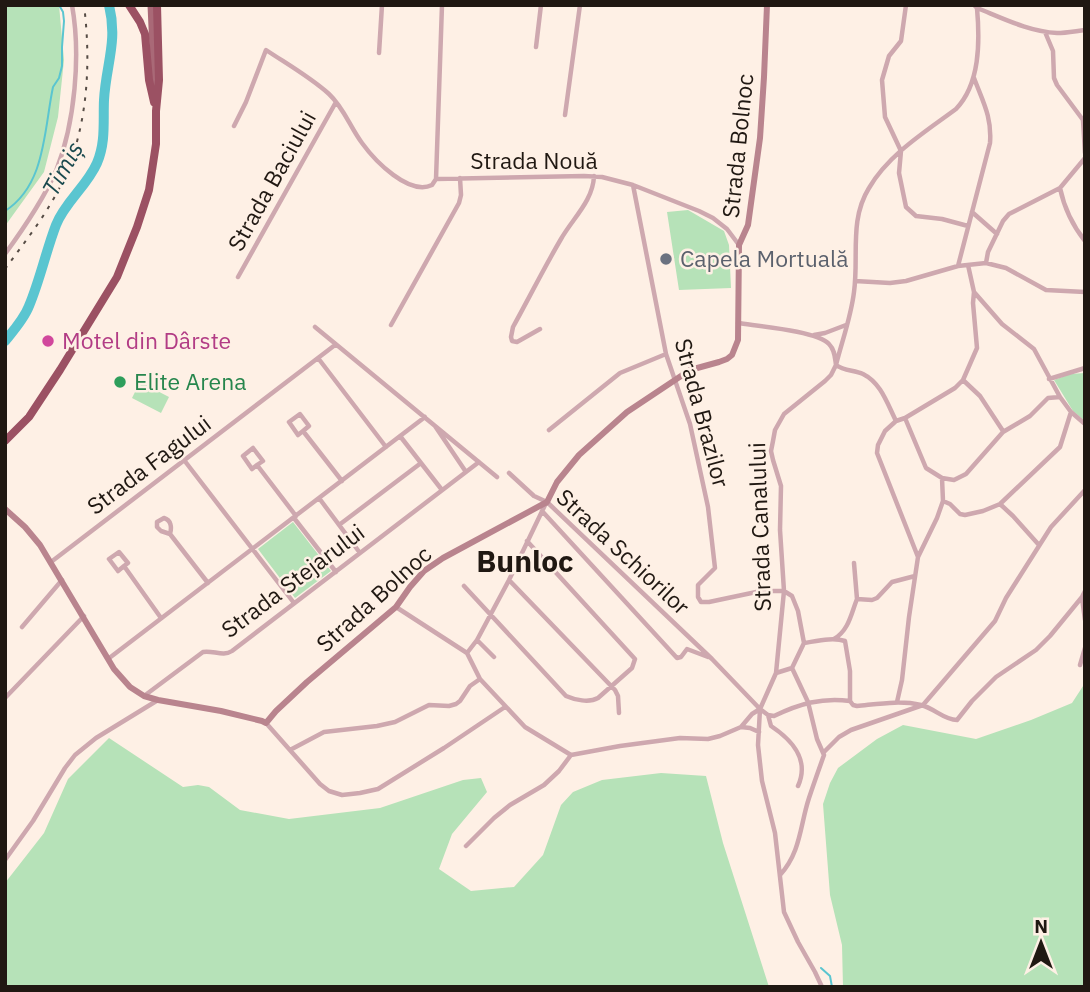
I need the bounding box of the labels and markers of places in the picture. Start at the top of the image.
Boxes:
place label: Capela Mortuală [680,243,849,273]
marker: Capela Mortuală [658,251,674,267]
place label: Motel din Dârste [62,325,231,355]
marker: Motel din Dârste [40,333,56,349]
place label: Elite Arena [134,366,247,396]
marker: Elite Arena [112,374,128,390]

